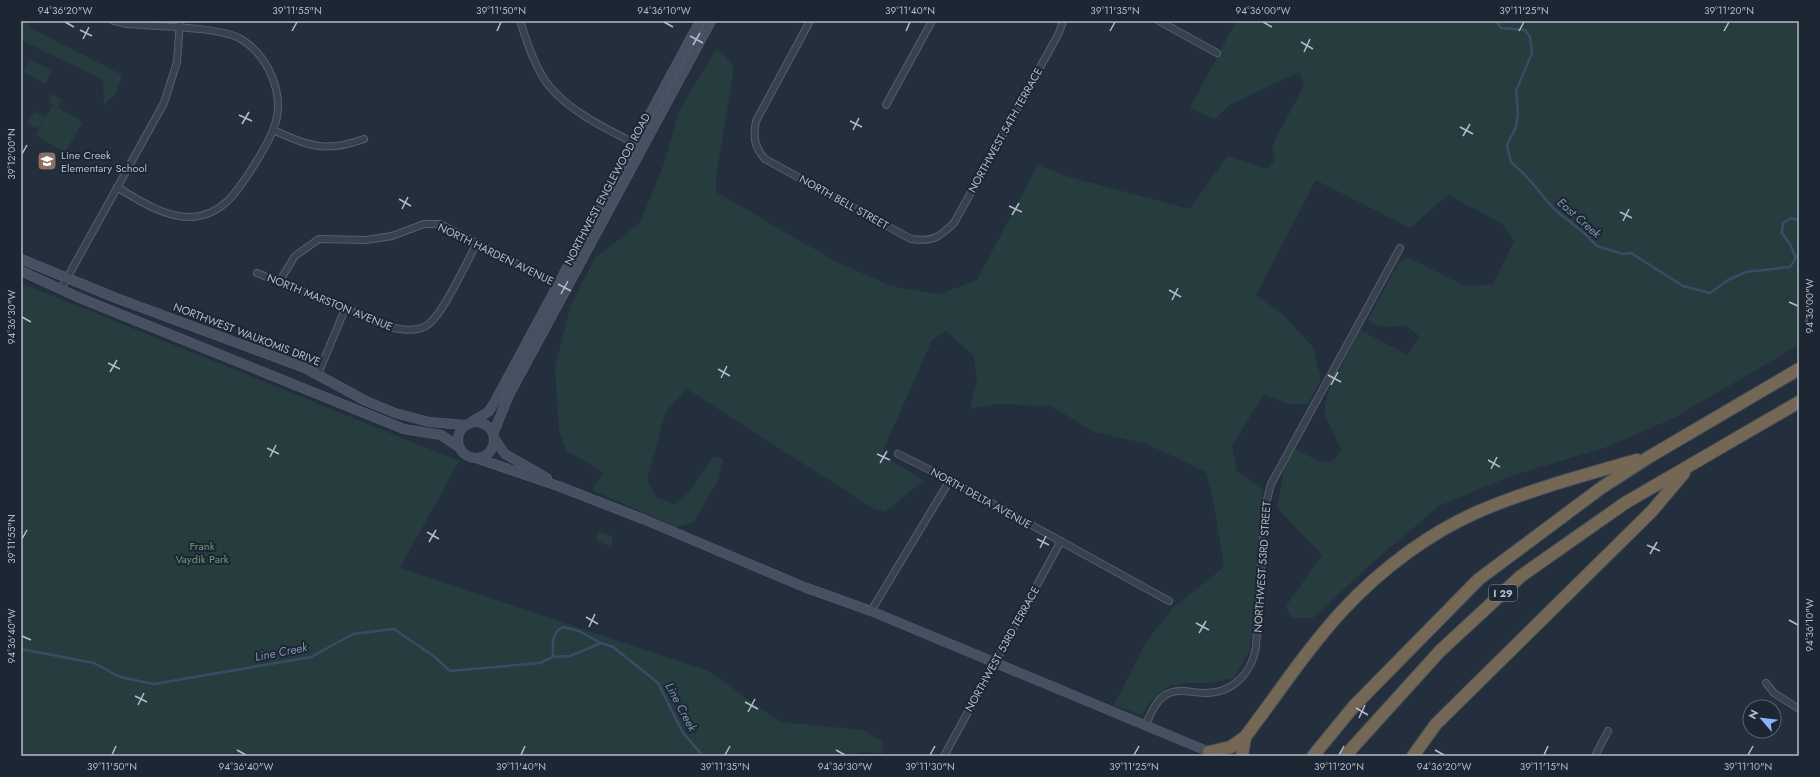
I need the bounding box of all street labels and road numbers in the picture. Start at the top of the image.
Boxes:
street label: NORTHWEST 54TH TERRACE [964,65,1046,195]
street label: NORTHWEST ENGLEWOOD ROAD [560,110,654,268]
street label: NORTH BELL STREET [797,171,891,233]
street label: NORTH HARDEN AVENUE [435,219,557,289]
street label: NORTH MARSTON AVENUE [265,269,395,335]
street label: NORTHWEST WAUKOMIS DRIVE [171,298,323,370]
street label: NORTH DELTA AVENUE [928,464,1034,532]
street label: NORTHWEST 53RD STREET [1249,501,1275,633]
street label: NORTHWEST 53RD TERRACE [961,584,1043,714]
road number: I 29 [1489,585,1517,601]

